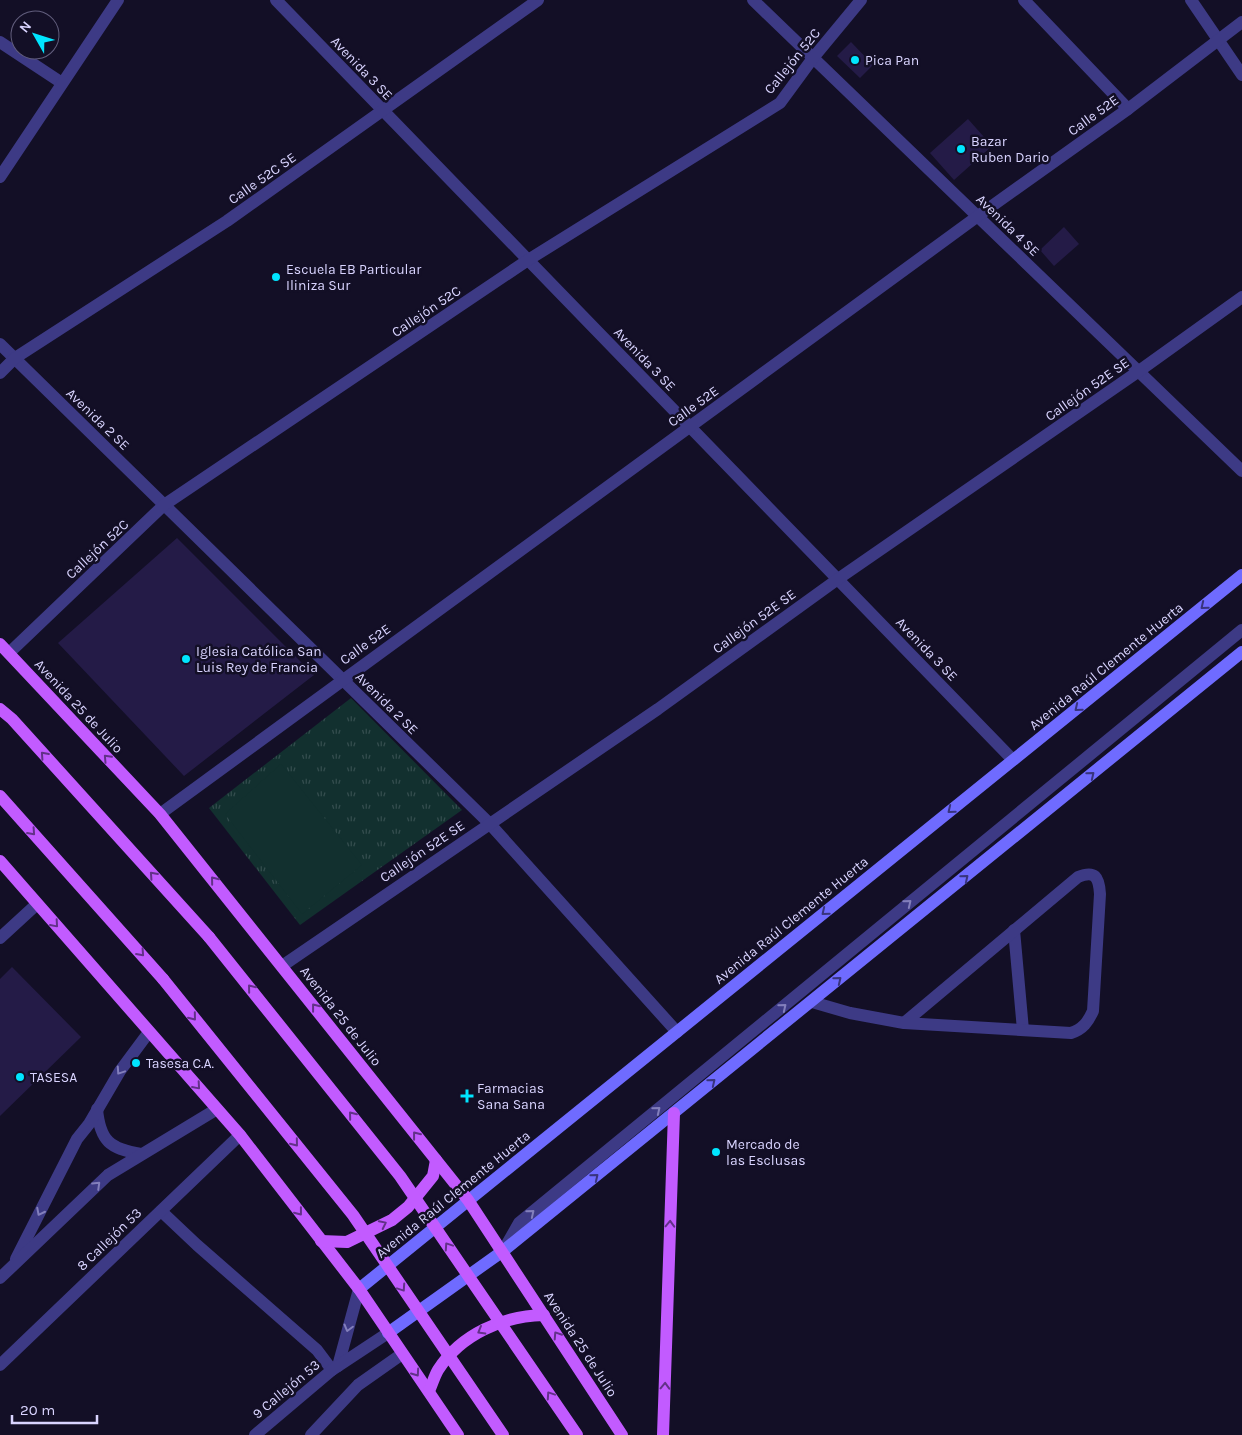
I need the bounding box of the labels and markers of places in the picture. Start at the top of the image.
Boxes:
place label: Pica Pan [865,52,919,69]
marker: Pica Pan [849,54,861,66]
place label: Bazar Ruben Dario [971,133,1049,166]
marker: Bazar Ruben Dario [955,143,967,155]
place label: Escuela EB Particular Iliniza Sur [286,261,422,294]
marker: Escuela EB Particular Iliniza Sur [270,271,282,283]
place label: Iglesia Católica San Luis Rey de Francia [196,643,322,676]
marker: Iglesia Católica San Luis Rey de Francia [180,653,192,665]
place label: Tasesa C.A. [146,1055,215,1072]
marker: Tasesa C.A. [130,1057,142,1069]
place label: TASESA [30,1069,77,1086]
marker: TASESA [14,1071,26,1083]
place label: Farmacias Sana Sana [477,1080,545,1113]
marker: Farmacias Sana Sana [461,1090,473,1102]
place label: Mercado de las Esclusas [726,1136,806,1169]
marker: Mercado de las Esclusas [710,1146,722,1158]

